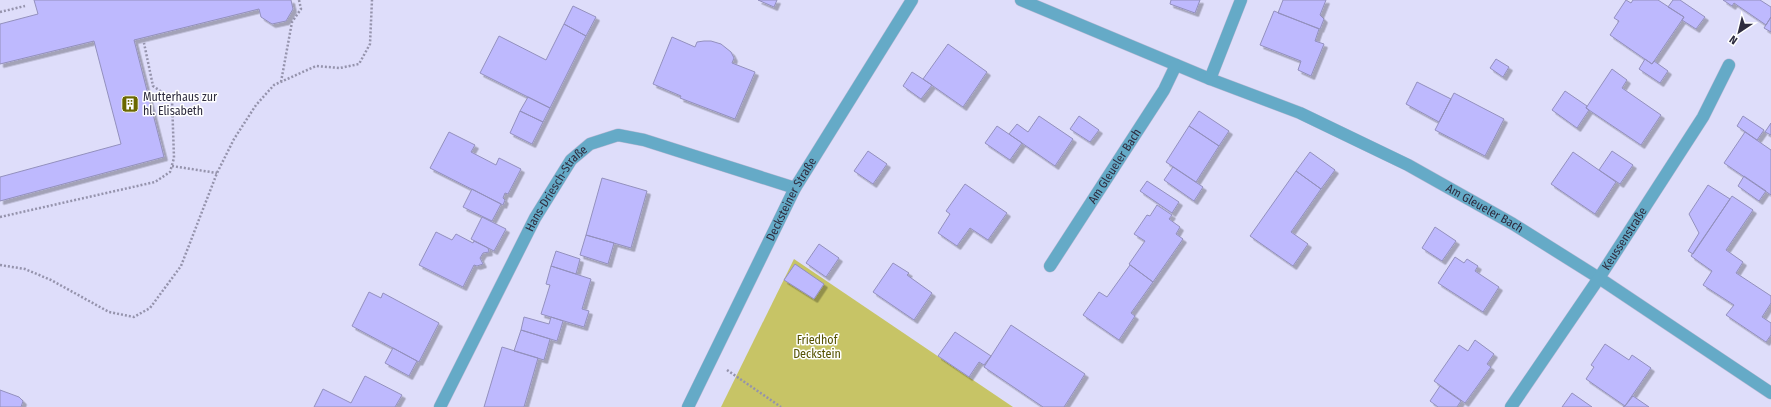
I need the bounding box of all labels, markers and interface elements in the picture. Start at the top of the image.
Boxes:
north arrow [1719,12,1759,52]
text: N [1727,33,1740,47]
place label: Mutterhaus zur hl. Elisabeth [143,90,218,118]
building icon: Mutterhaus zur hl. Elisabeth [120,94,140,114]
street label: Am Gleueler Bach [1085,126,1144,206]
street label: Hans-Driesch-Straße [522,142,590,234]
street label: Decksteiner Straße [763,155,819,243]
street label: Am Gleueler Bach [1444,181,1526,236]
street label: Keussenstraße [1599,205,1650,273]
park label: Friedhof Deckstein [793,333,841,361]

